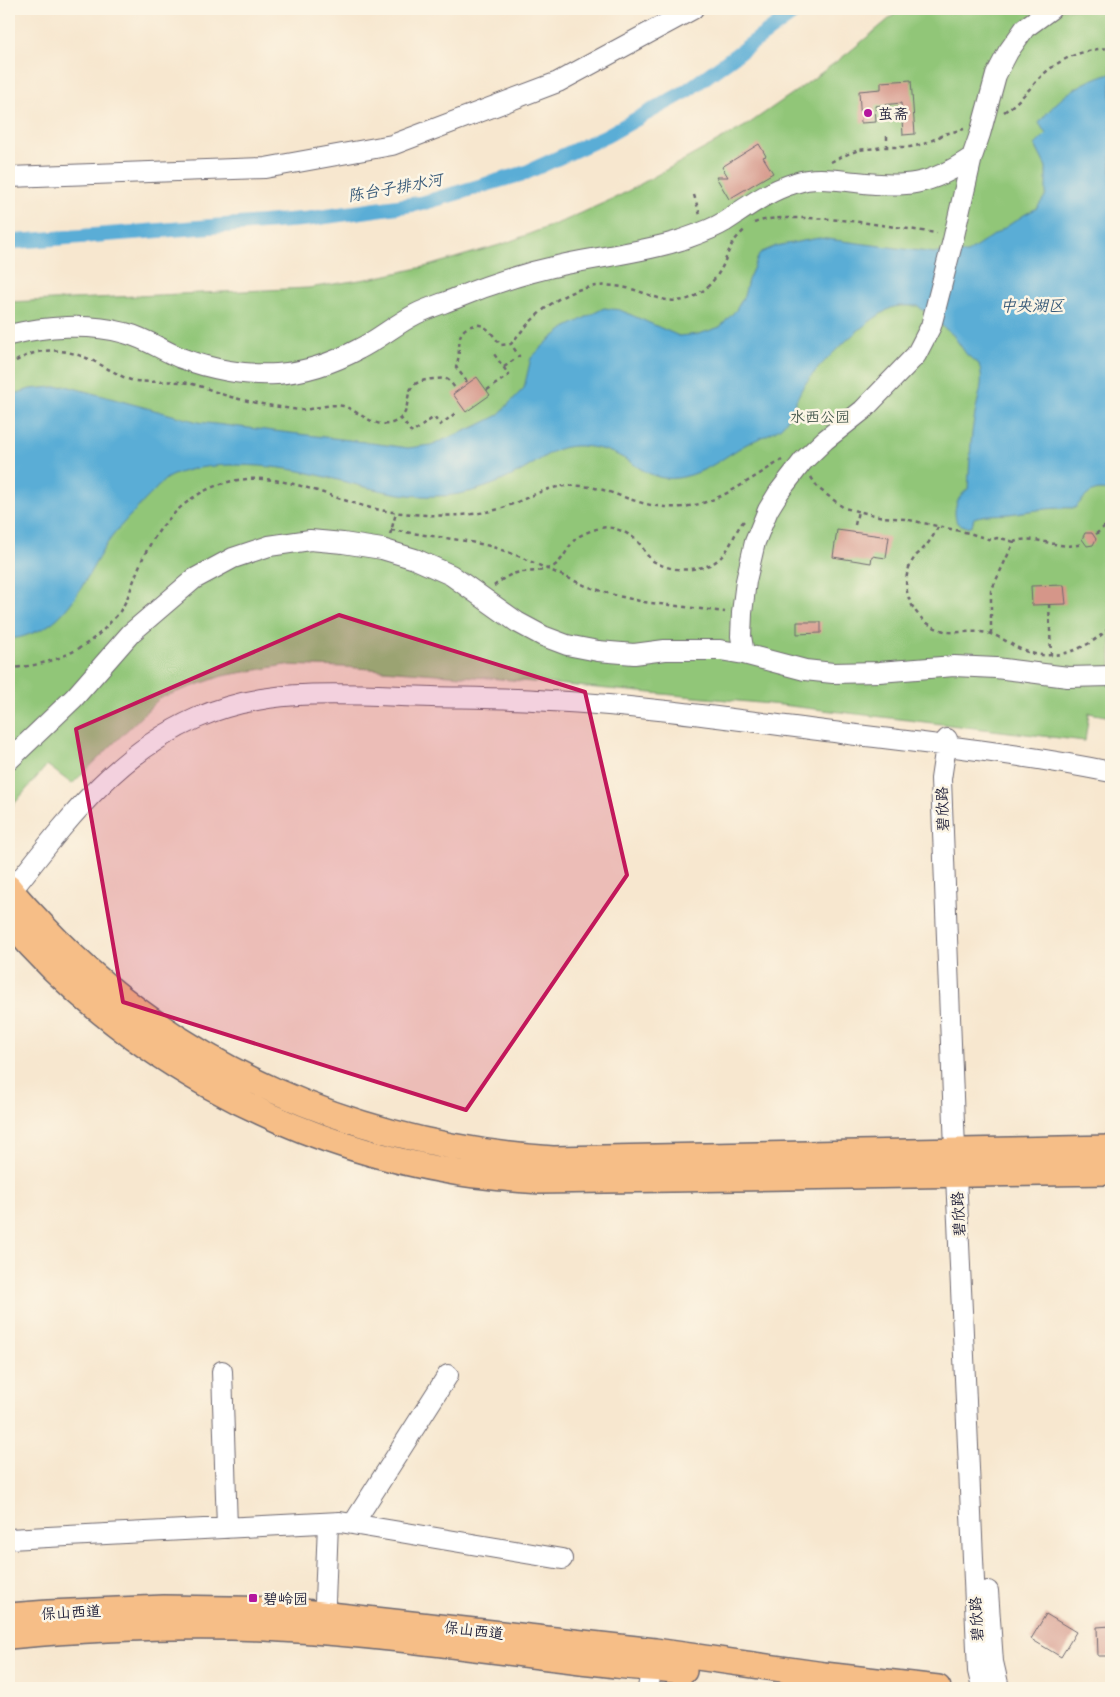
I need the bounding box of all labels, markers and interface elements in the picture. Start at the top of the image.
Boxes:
place label: 茧斋 [878,103,908,124]
marker: 茧斋 [862,107,874,119]
water label: 陈台子排水河 [346,167,447,206]
water label: 中央湖区 [1000,294,1065,316]
park label: 水西公园 [790,406,850,427]
street label: 碧欣路 [931,786,953,832]
street label: 碧欣路 [946,1191,970,1237]
place label: 碧岭园 [263,1588,308,1609]
marker: 碧岭园 [247,1592,259,1604]
street label: 碧欣路 [964,1596,988,1642]
street label: 保山西道 [40,1600,102,1624]
street label: 保山西道 [443,1616,505,1644]

